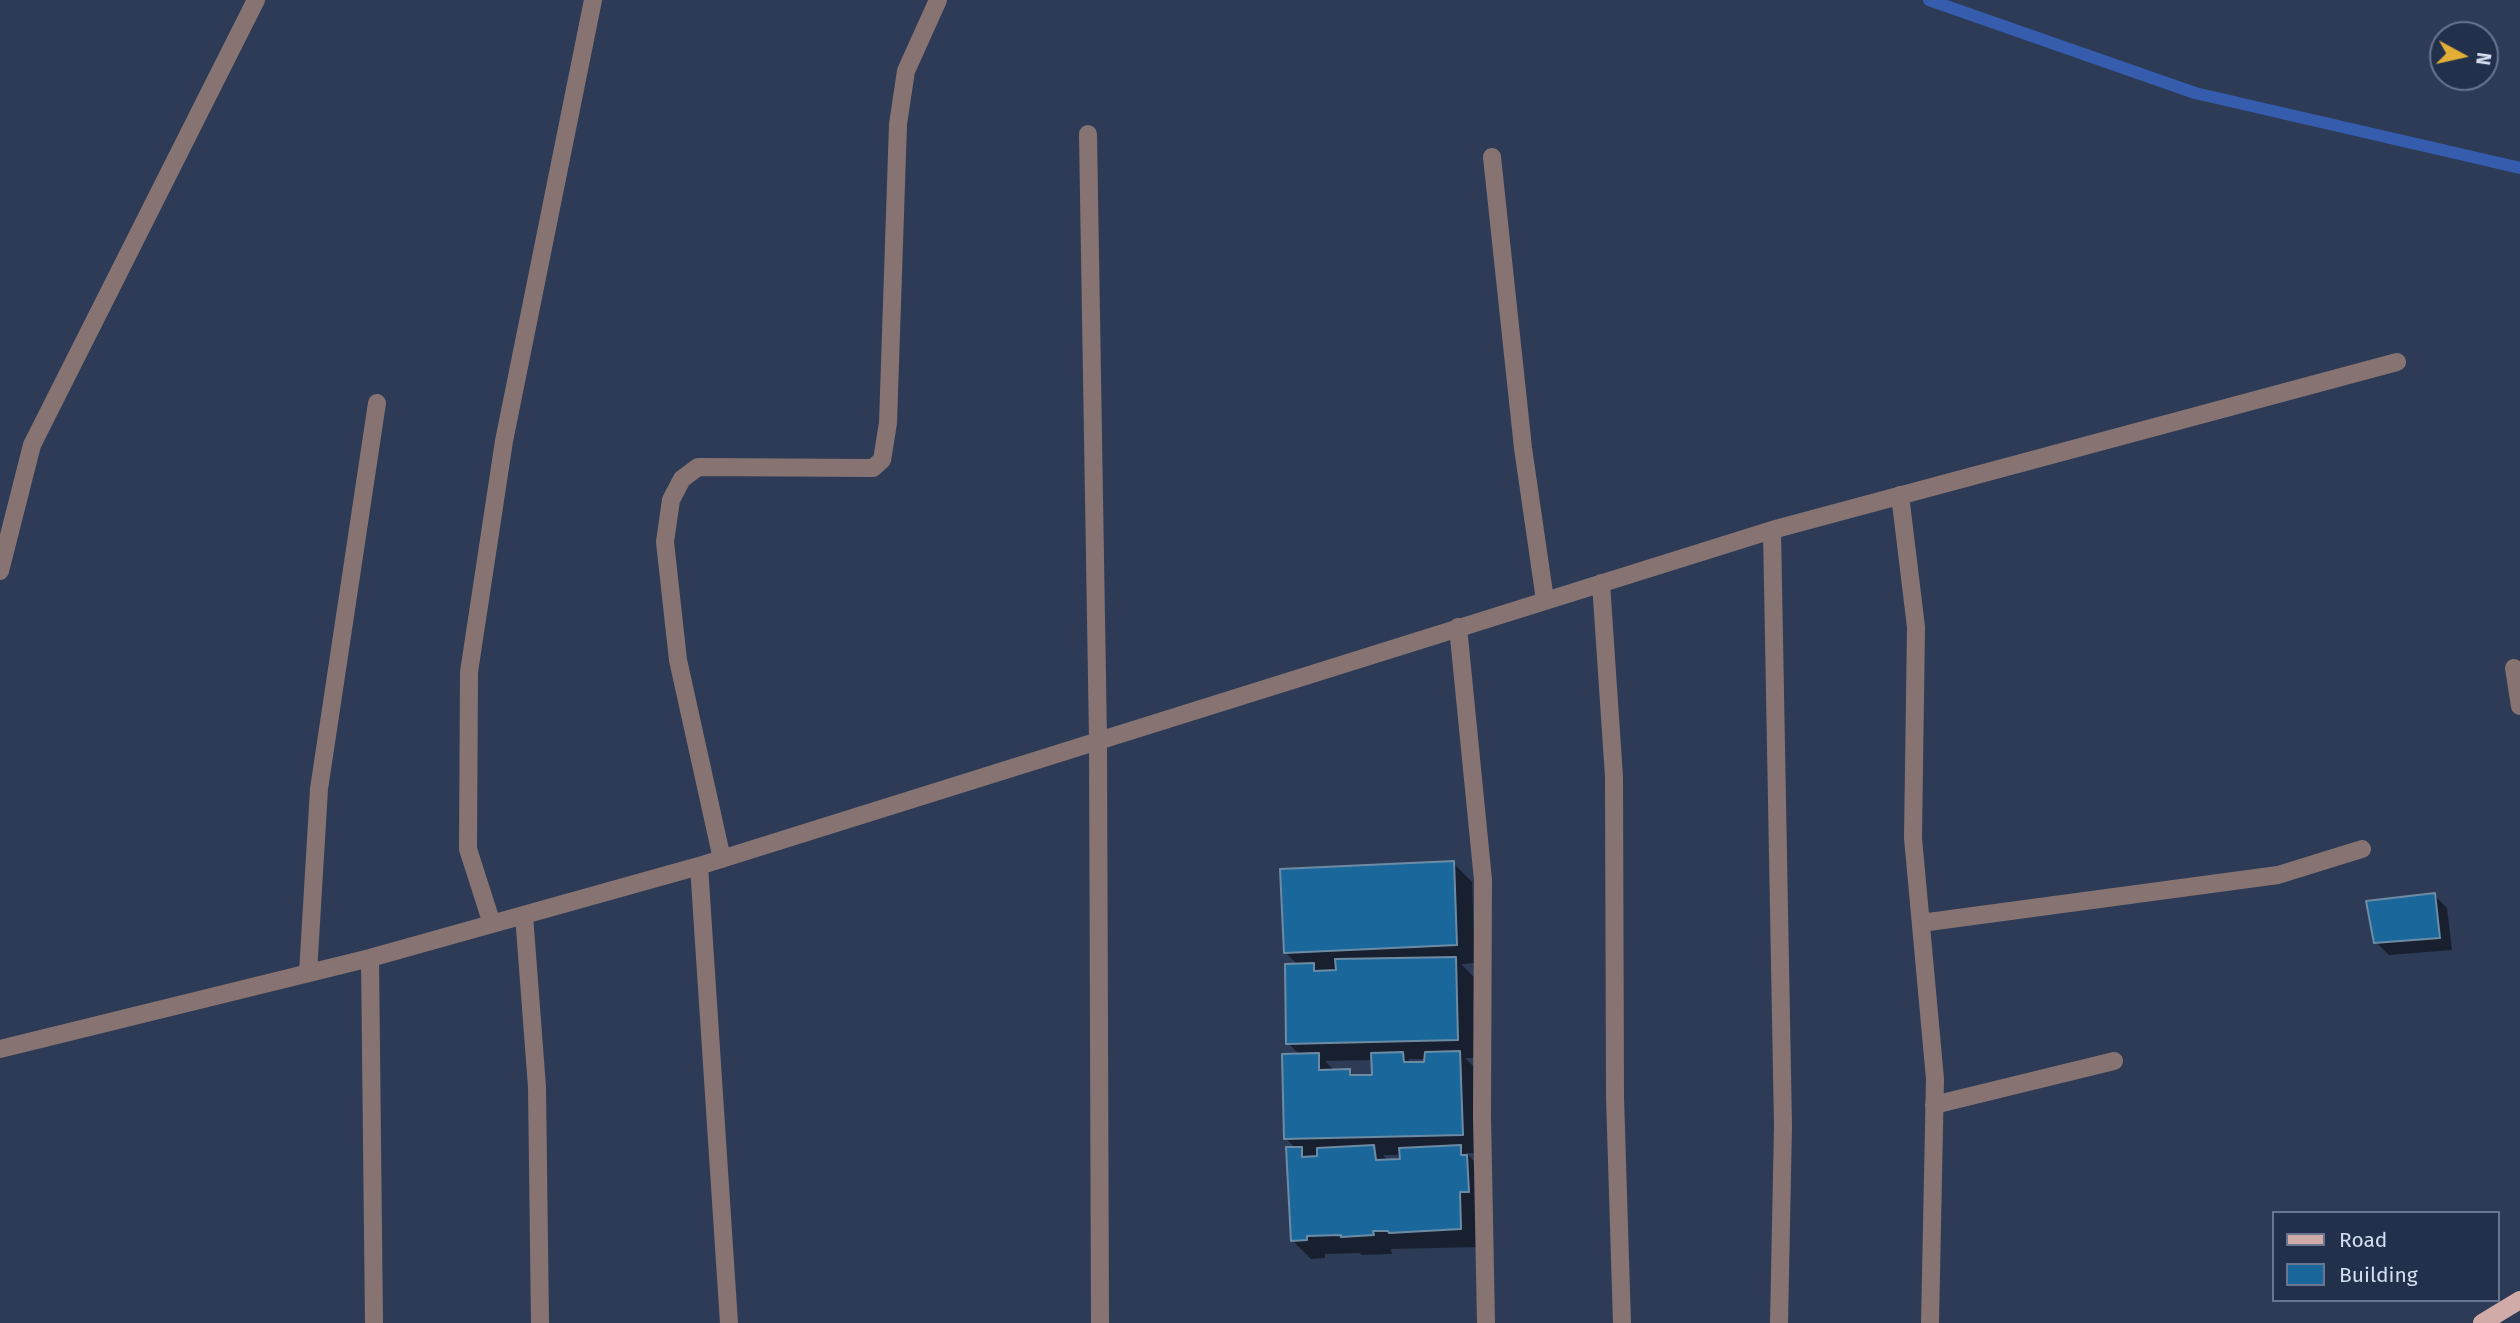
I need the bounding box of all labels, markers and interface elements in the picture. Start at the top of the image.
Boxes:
north arrow [2429,21,2499,91]
text: N [2471,51,2496,67]
legend [2272,1211,2499,1302]
text: Road [2339,1227,2387,1253]
text: Building [2339,1262,2418,1288]

